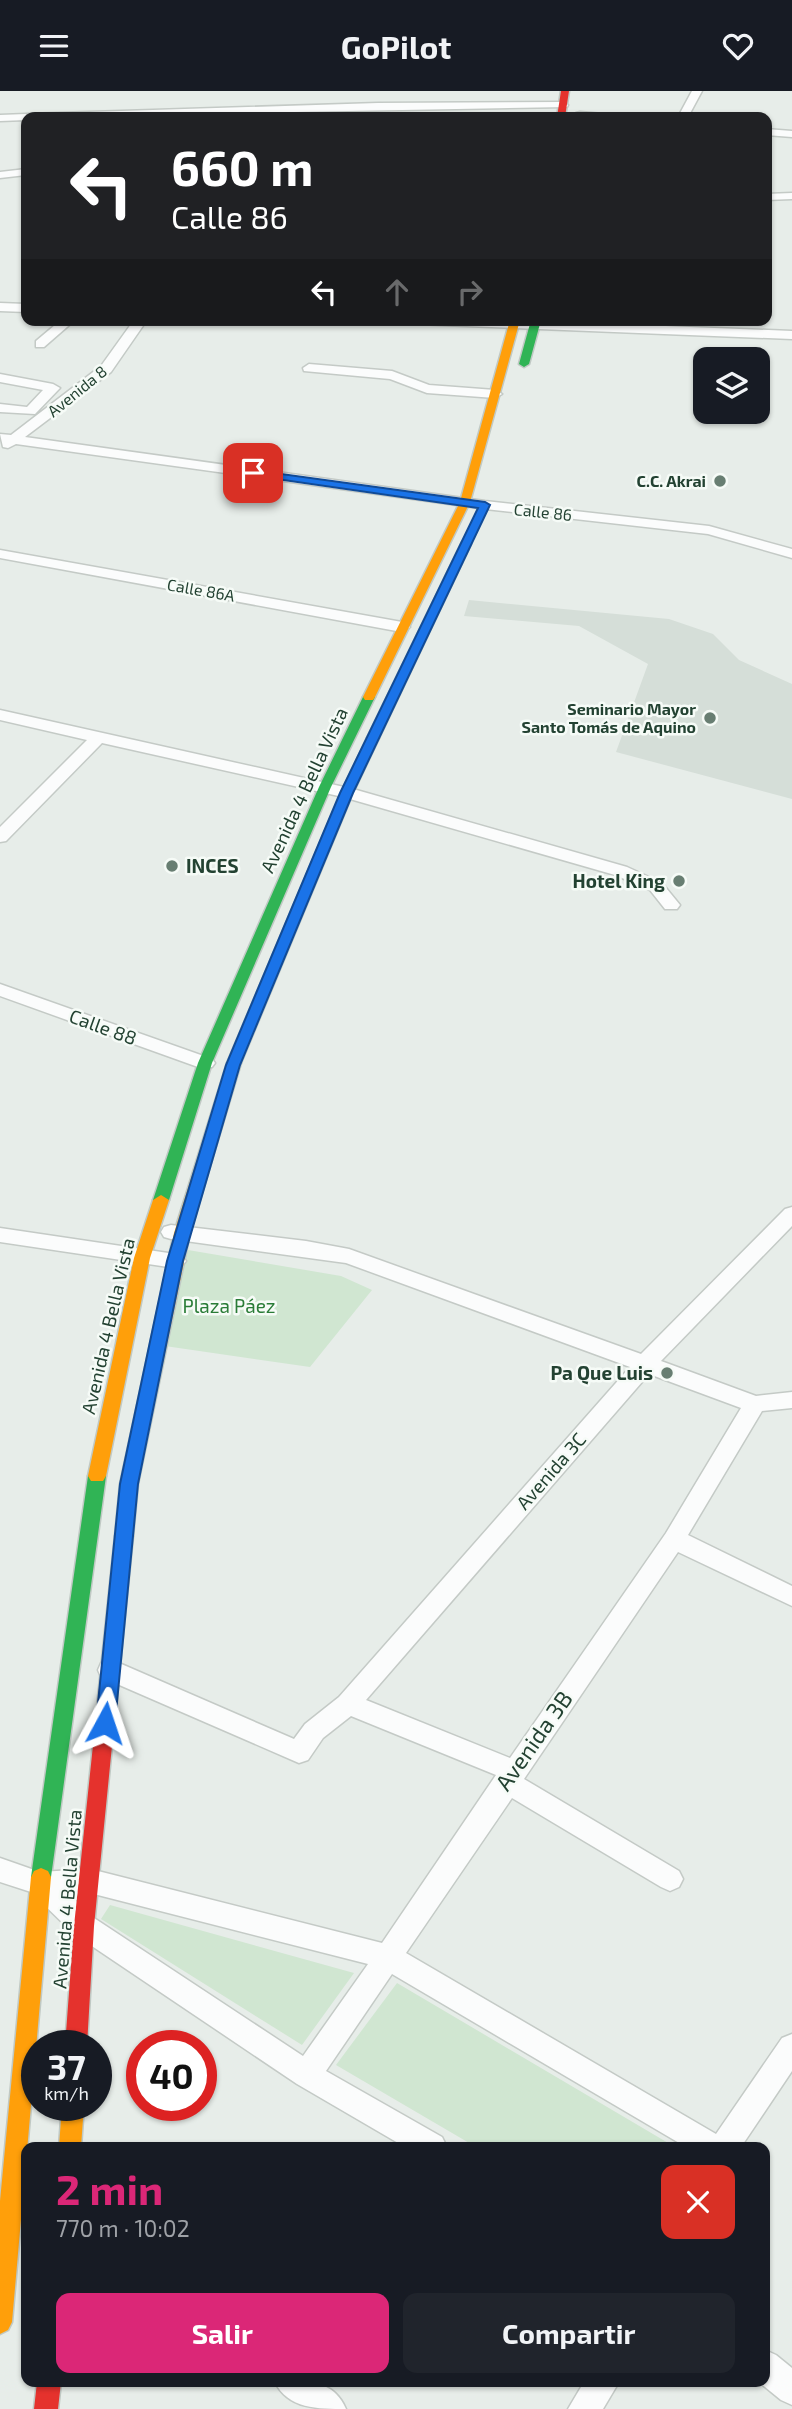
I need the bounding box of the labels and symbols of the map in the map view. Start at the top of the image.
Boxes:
street label: Avenida 8 [43,361,110,420]
pin [223,443,283,503]
place label: C.C. Akrai [637,471,706,490]
marker: C.C. Akrai [712,473,728,489]
street label: Calle 86 [513,499,573,524]
street label: Calle 86A [166,574,236,605]
place label: Seminario Mayor Santo Tomás de Aquino [522,699,696,736]
street label: Avenida 4 Bella Vista [255,703,352,876]
marker: Seminario Mayor Santo Tomás de Aquino [702,710,718,726]
place label: INCES [186,854,239,877]
marker: INCES [164,858,180,874]
place label: Hotel King [573,869,665,892]
marker: Hotel King [671,873,687,889]
street label: Calle 88 [66,1004,140,1049]
street label: Avenida 4 Bella Vista [76,1236,139,1416]
park label: Plaza Páez [182,1294,276,1317]
place label: Pa Que Luis [550,1361,653,1385]
marker: Pa Que Luis [659,1365,675,1381]
street label: Avenida 3C [511,1427,590,1514]
street label: Avenida 3B [489,1685,578,1796]
position arrow [68,1686,142,1760]
street label: Avenida 4 Bella Vista [47,1808,86,1990]
speed limit sign: 40 [126,2030,217,2121]

